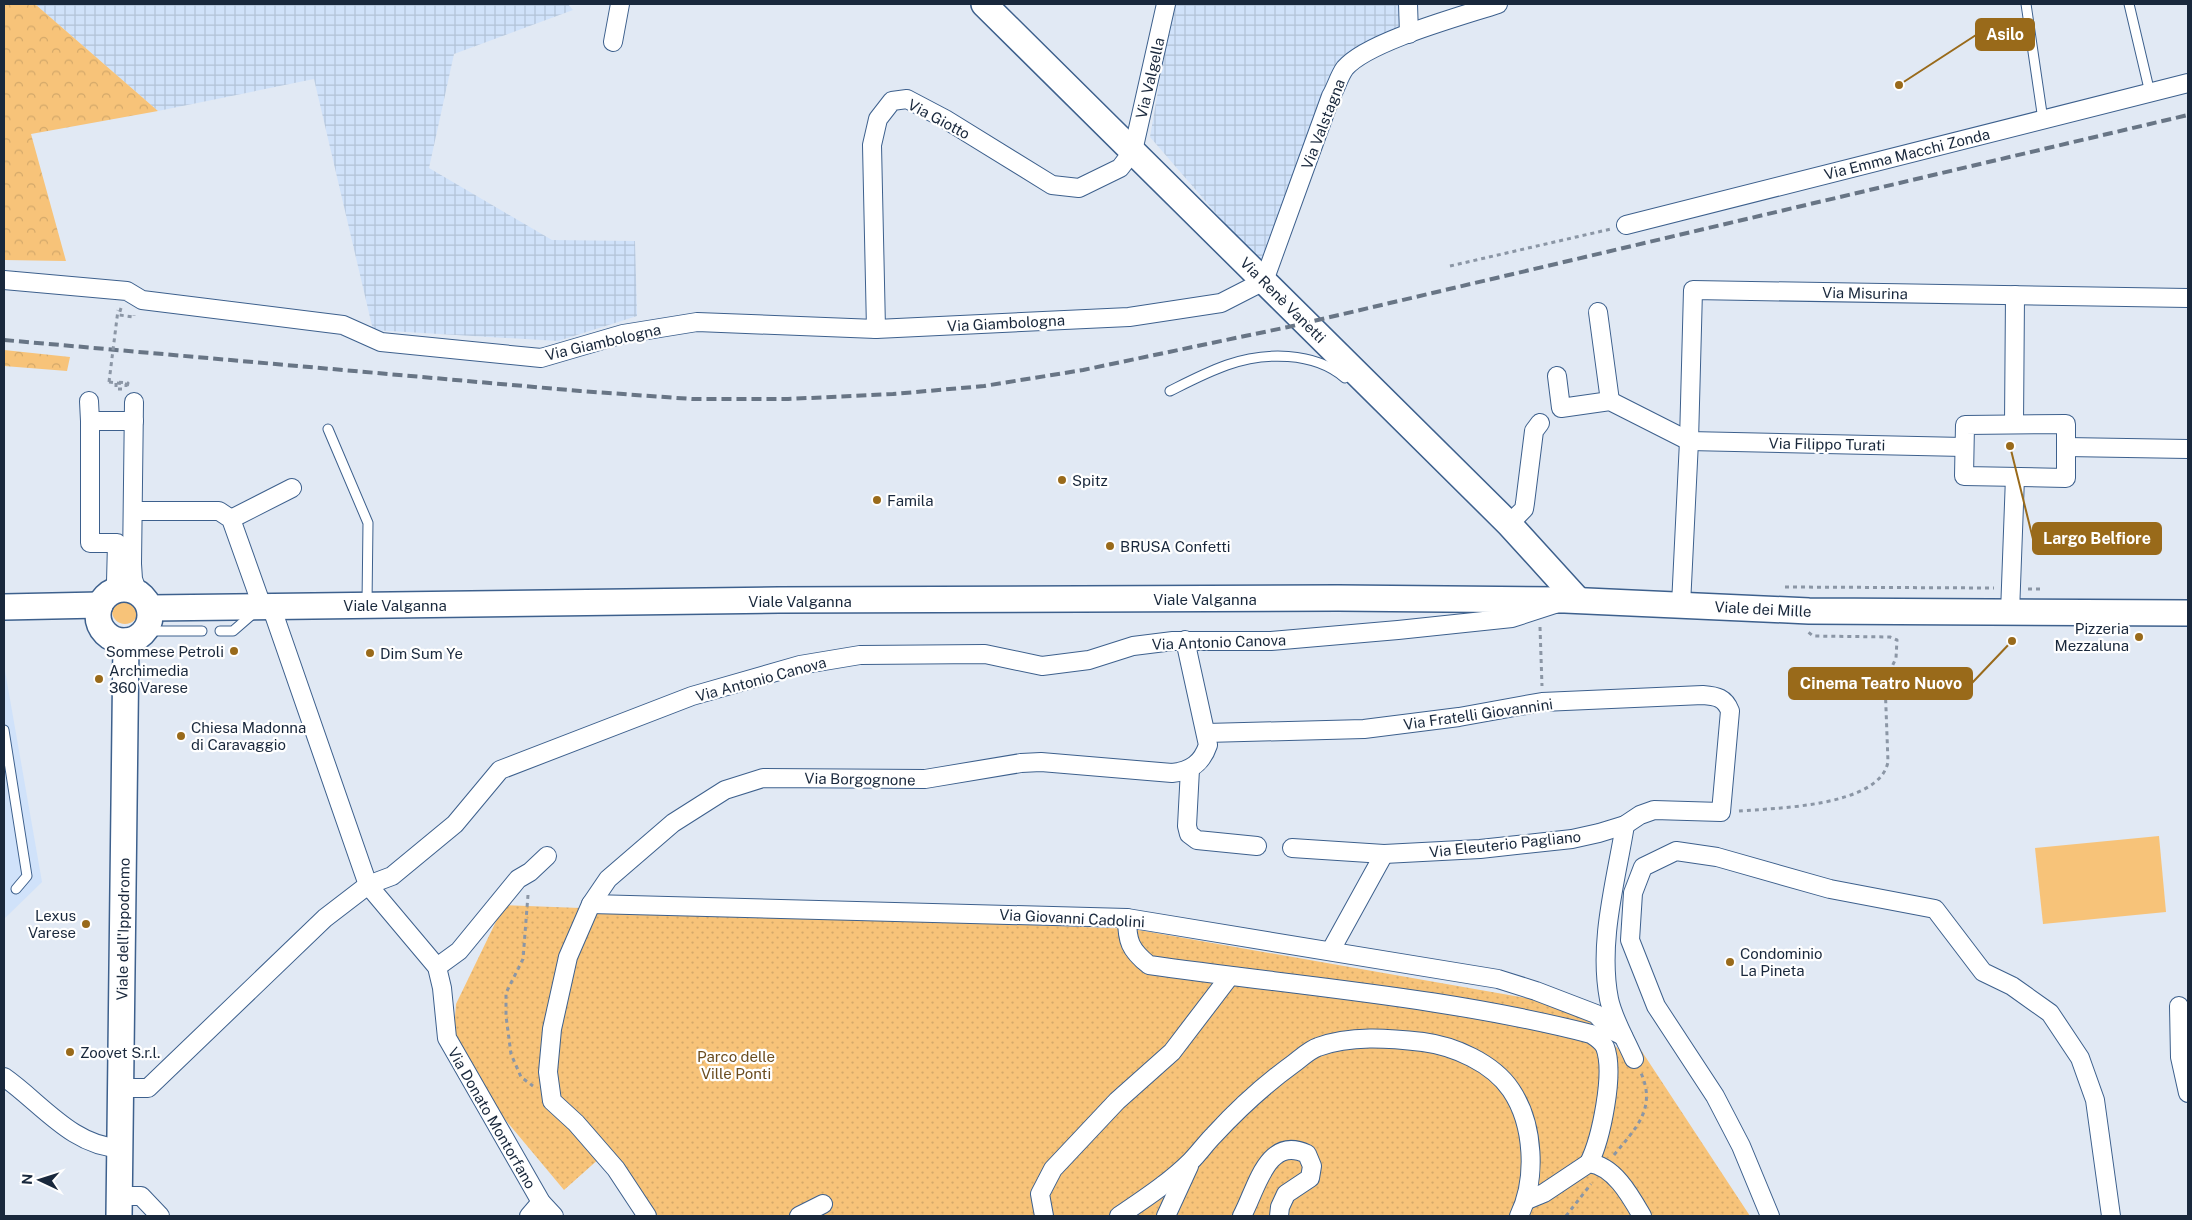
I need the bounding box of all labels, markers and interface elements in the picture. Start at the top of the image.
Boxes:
callout: Asilo [1976,19,2034,50]
text: Asilo [1986,25,2024,44]
street label: Via Valgella [1132,36,1168,120]
street label: Via Valstagna [1298,77,1348,171]
street label: Via Giotto [905,96,973,142]
street label: Via Emma Macchi Zonda [1822,125,1992,183]
street label: Via Renè Vanetti [1237,254,1329,346]
street label: Via Misurina [1822,284,1908,302]
street label: Via Giambologna [947,311,1065,335]
street label: Via Giambologna [544,320,662,364]
street label: Via Filippo Turati [1769,434,1885,454]
place label: Spitz [1072,472,1108,489]
marker: Spitz [1056,474,1068,486]
place label: Famila [887,492,934,509]
marker: Famila [871,494,883,506]
callout: Largo Belfiore [2033,523,2161,554]
text: Largo Belfiore [2043,529,2151,548]
place label: BRUSA Confetti [1120,538,1230,555]
marker: BRUSA Confetti [1104,540,1116,552]
street label: Viale Valganna [1153,591,1257,608]
street label: Viale Valganna [748,593,852,610]
street label: Viale Valganna [343,597,447,614]
street label: Viale dei Mille [1714,598,1812,620]
place label: Pizzeria Mezzaluna [2055,620,2129,654]
street label: Via Antonio Canova [1152,631,1286,653]
marker: Pizzeria Mezzaluna [2133,631,2145,643]
place label: Sommese Petroli [106,643,224,660]
marker: Sommese Petroli [228,645,240,657]
place label: Dim Sum Ye [380,645,463,662]
marker: Dim Sum Ye [364,647,376,659]
street label: Via Antonio Canova [694,653,828,705]
place label: Archimedia 360 Varese [109,662,188,696]
callout: Cinema Teatro Nuovo [1789,668,1972,699]
marker: Archimedia 360 Varese [93,673,105,685]
text: Cinema Teatro Nuovo [1800,674,1962,693]
street label: Via Fratelli Giovannini [1402,695,1554,733]
place label: Chiesa Madonna di Caravaggio [191,719,306,753]
marker: Chiesa Madonna di Caravaggio [175,730,187,742]
street label: Via Borgognone [804,770,916,788]
street label: Via Eleuterio Pagliano [1428,828,1582,860]
street label: Viale dell'Ippodromo [113,857,133,1001]
street label: Via Giovanni Cadolini [999,906,1145,930]
place label: Lexus Varese [28,907,76,941]
marker: Lexus Varese [80,918,92,930]
place label: Condominio La Pineta [1740,945,1823,979]
marker: Condominio La Pineta [1724,956,1736,968]
place label: Zoovet S.r.l. [80,1044,160,1061]
street label: Via Donato Montorfano [445,1044,539,1192]
marker: Zoovet S.r.l. [64,1046,76,1058]
park label: Parco delle Ville Ponti [697,1048,775,1082]
north arrow [15,1155,65,1205]
text: N [19,1173,35,1185]

